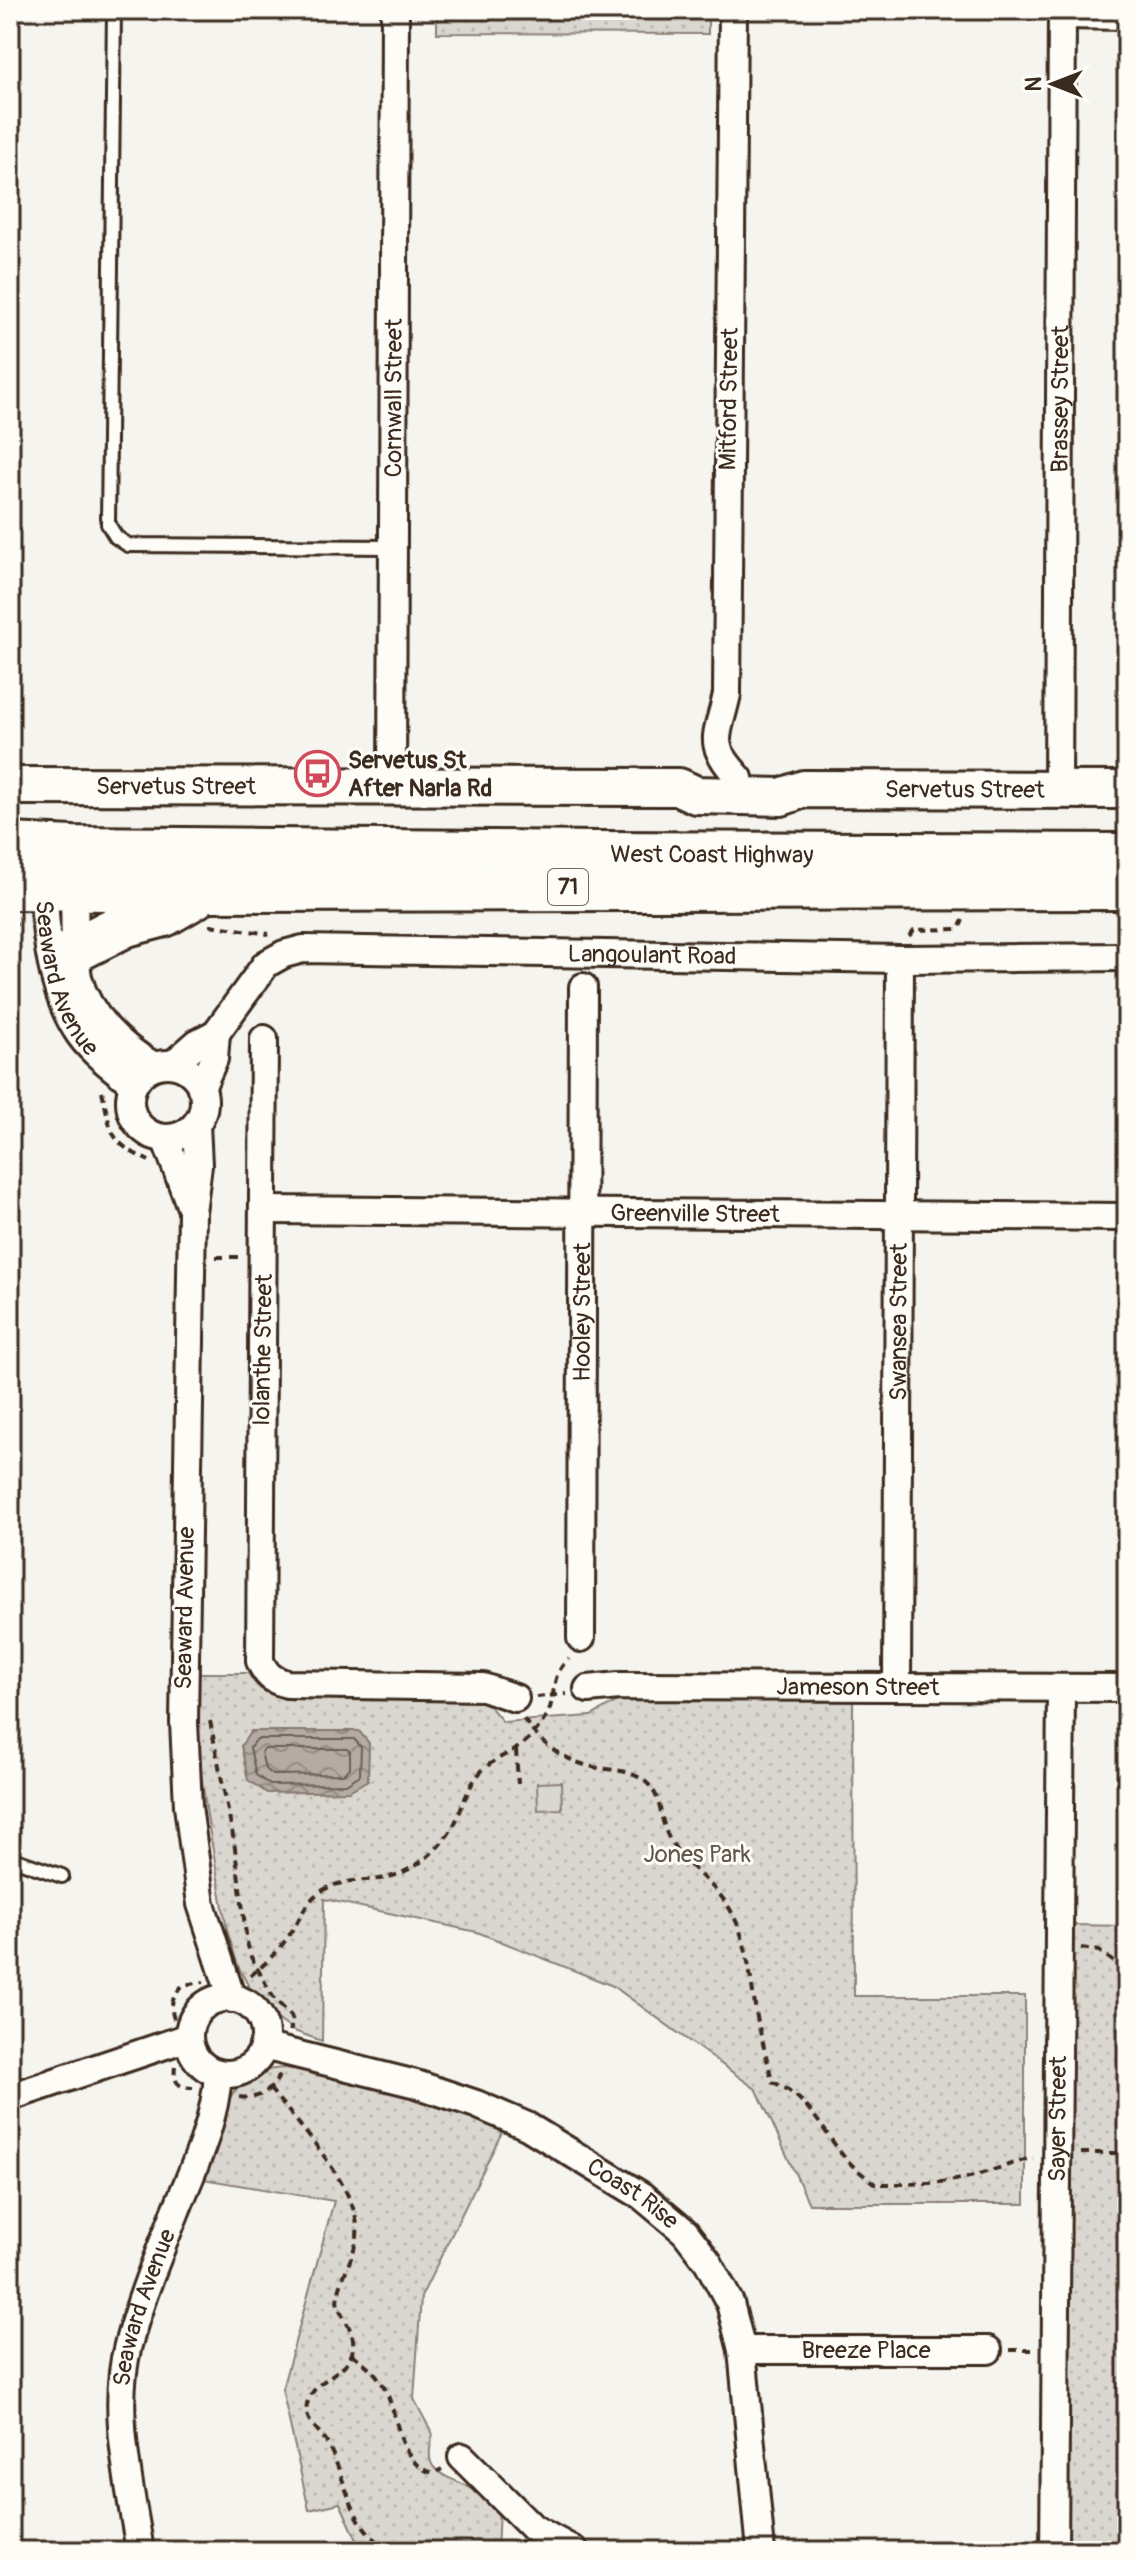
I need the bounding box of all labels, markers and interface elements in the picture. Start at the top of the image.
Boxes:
north arrow [1013,44,1093,124]
text: N [1020,76,1048,91]
street label: Cornwall Street [379,318,408,478]
street label: Brassey Street [1045,325,1075,473]
street label: Mitford Street [713,327,745,471]
place label: Servetus St After Narla Rd [348,746,492,803]
bus stop icon: Servetus St After Narla Rd [293,750,341,798]
street label: Servetus Street [96,772,256,801]
street label: Servetus Street [885,775,1045,804]
street label: West Coast Highway [610,840,814,869]
road number: 71 [548,869,588,905]
street label: Seaward Avenue [30,899,105,1062]
street label: Langoulant Road [568,939,737,971]
street label: Greenville Street [610,1198,780,1229]
street label: Hooley Street [567,1242,597,1382]
street label: Swansea Street [884,1243,913,1401]
street label: Iolanthe Street [247,1273,279,1426]
street label: Seaward Avenue [169,1526,201,1690]
street label: Jameson Street [776,1672,940,1702]
park label: Jones Park [643,1840,751,1869]
street label: Sayer Street [1042,2056,1073,2182]
street label: Coast Rise [582,2152,685,2235]
street label: Seaward Avenue [107,2225,182,2387]
street label: Breeze Place [801,2336,931,2365]

